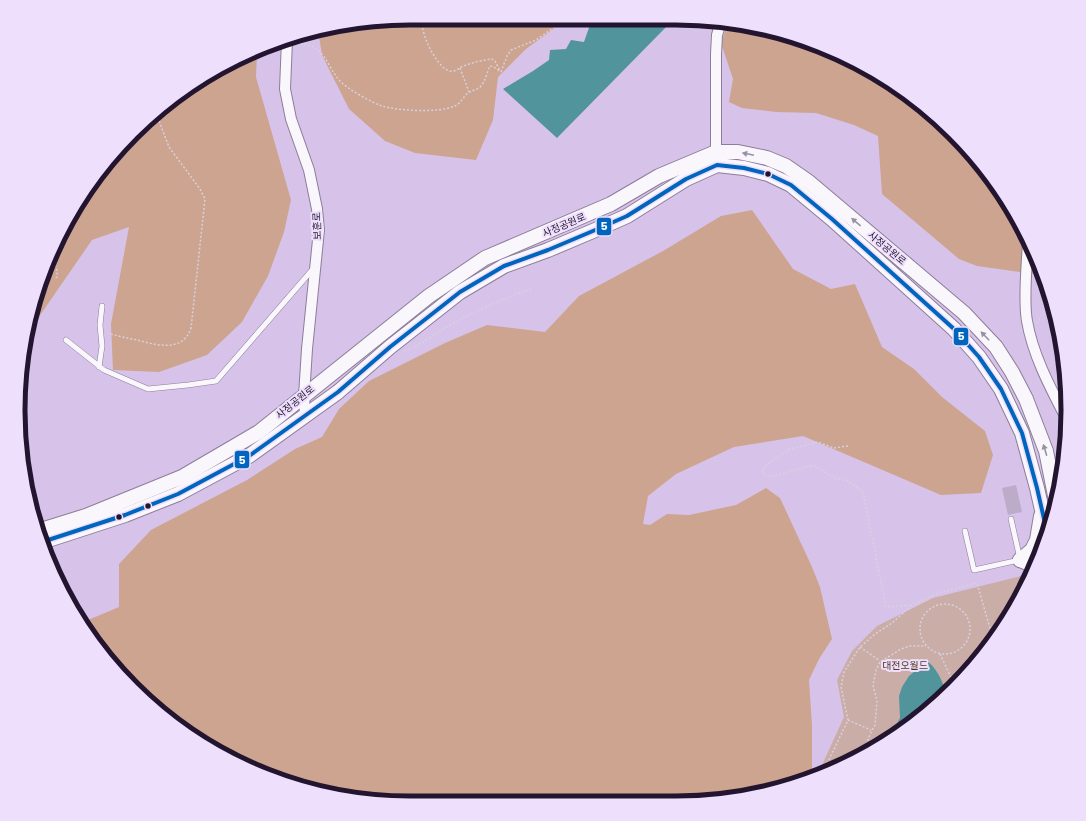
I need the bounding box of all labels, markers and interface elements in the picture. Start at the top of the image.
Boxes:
one-way arrow [742,150,754,156]
unlabelled marker [763,169,773,179]
street label: 사정공원로 [540,209,588,241]
street label: 보훈로 [309,212,325,240]
line badge: 5 [596,217,612,236]
one-way arrow [851,217,861,226]
text: 5 [600,218,608,234]
street label: 사정공원로 [865,227,909,269]
line badge: 5 [953,327,969,346]
text: 5 [957,328,965,344]
one-way arrow [980,331,990,341]
street label: 사정공원로 [272,382,318,422]
one-way arrow [1042,443,1048,455]
line badge: 5 [234,450,250,469]
text: 5 [238,452,246,468]
unlabelled marker [143,501,153,511]
unlabelled marker [114,512,124,522]
park label: 대전오월드 [882,658,928,673]

